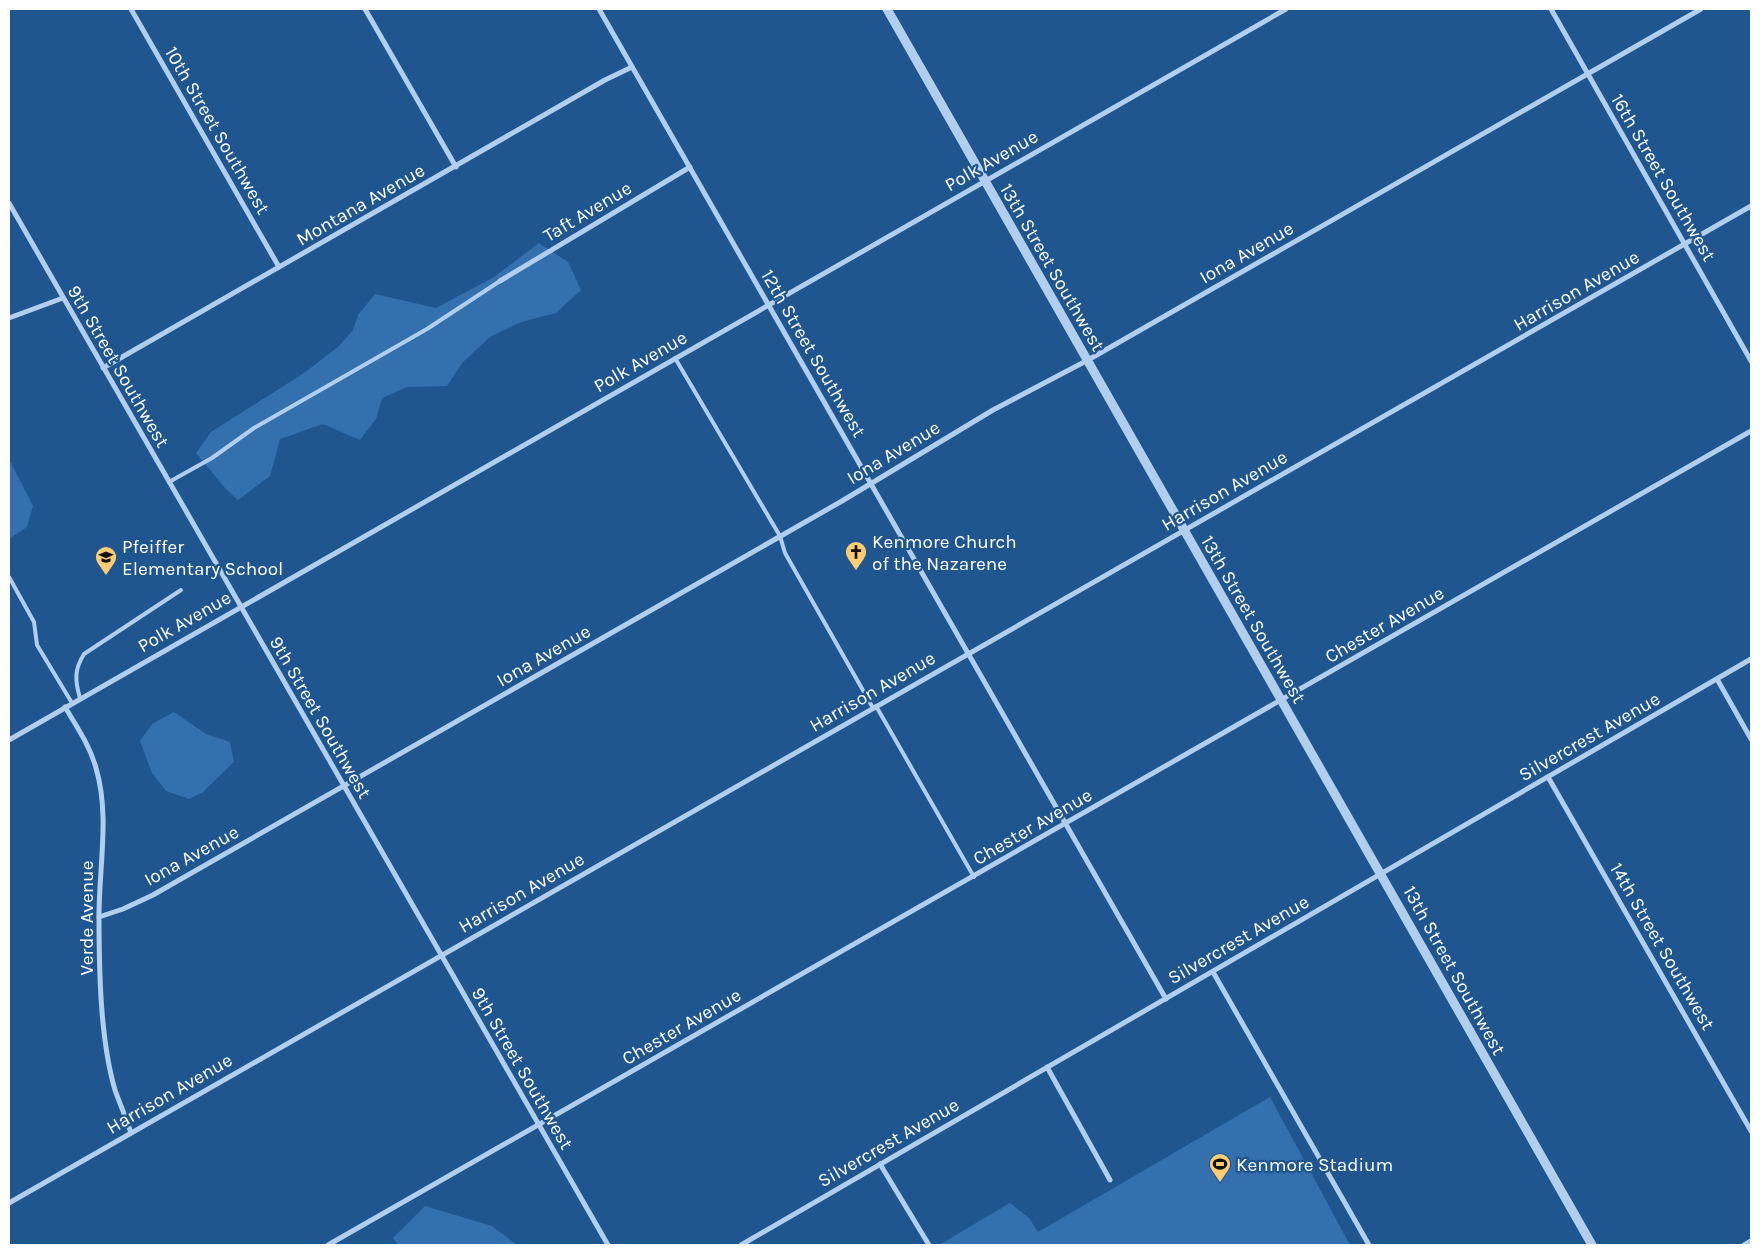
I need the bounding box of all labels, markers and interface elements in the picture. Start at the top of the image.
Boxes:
street label: 10th Street Southwest [160,43,274,218]
street label: 16th Street Southwest [1606,90,1720,265]
street label: Polk Avenue [941,125,1042,196]
street label: Montana Avenue [292,159,429,251]
street label: Taft Avenue [539,177,636,247]
street label: 13th Street Southwest [995,180,1109,355]
street label: Iona Avenue [1196,217,1297,289]
street label: Harrison Avenue [1510,246,1643,336]
street label: 12th Street Southwest [756,266,870,441]
street label: 9th Street Southwest [63,282,174,451]
street label: Polk Avenue [590,326,691,397]
street label: Iona Avenue [843,416,944,489]
street label: Harrison Avenue [1158,446,1291,536]
place label: Kenmore Church of the Nazarene [872,531,1017,575]
street label: 13th Street Southwest [1196,532,1310,707]
place label: Pfeiffer Elementary School [122,536,283,580]
church icon: Kenmore Church of the Nazarene [844,540,868,571]
school or university icon: Pfeiffer Elementary School [94,545,118,576]
street label: Chester Avenue [1321,582,1448,668]
street label: Polk Avenue [134,586,235,657]
street label: Iona Avenue [493,620,594,692]
street label: 9th Street Southwest [265,633,376,802]
street label: Harrison Avenue [806,647,939,737]
street label: Silvercrest Avenue [1515,688,1664,786]
street label: Chester Avenue [969,784,1096,870]
street label: Iona Avenue [140,821,243,891]
street label: Harrison Avenue [455,848,588,938]
street label: 14th Street Southwest [1605,859,1719,1034]
street label: Verde Avenue [76,861,98,975]
street label: 13th Street Southwest [1398,882,1510,1059]
street label: Silvercrest Avenue [1164,891,1313,989]
street label: 9th Street Southwest [467,984,578,1153]
street label: Chester Avenue [618,984,745,1070]
street label: Harrison Avenue [103,1049,236,1139]
street label: Silvercrest Avenue [814,1094,963,1192]
sports icon: Kenmore Stadium [1208,1152,1232,1183]
place label: Kenmore Stadium [1236,1154,1393,1176]

